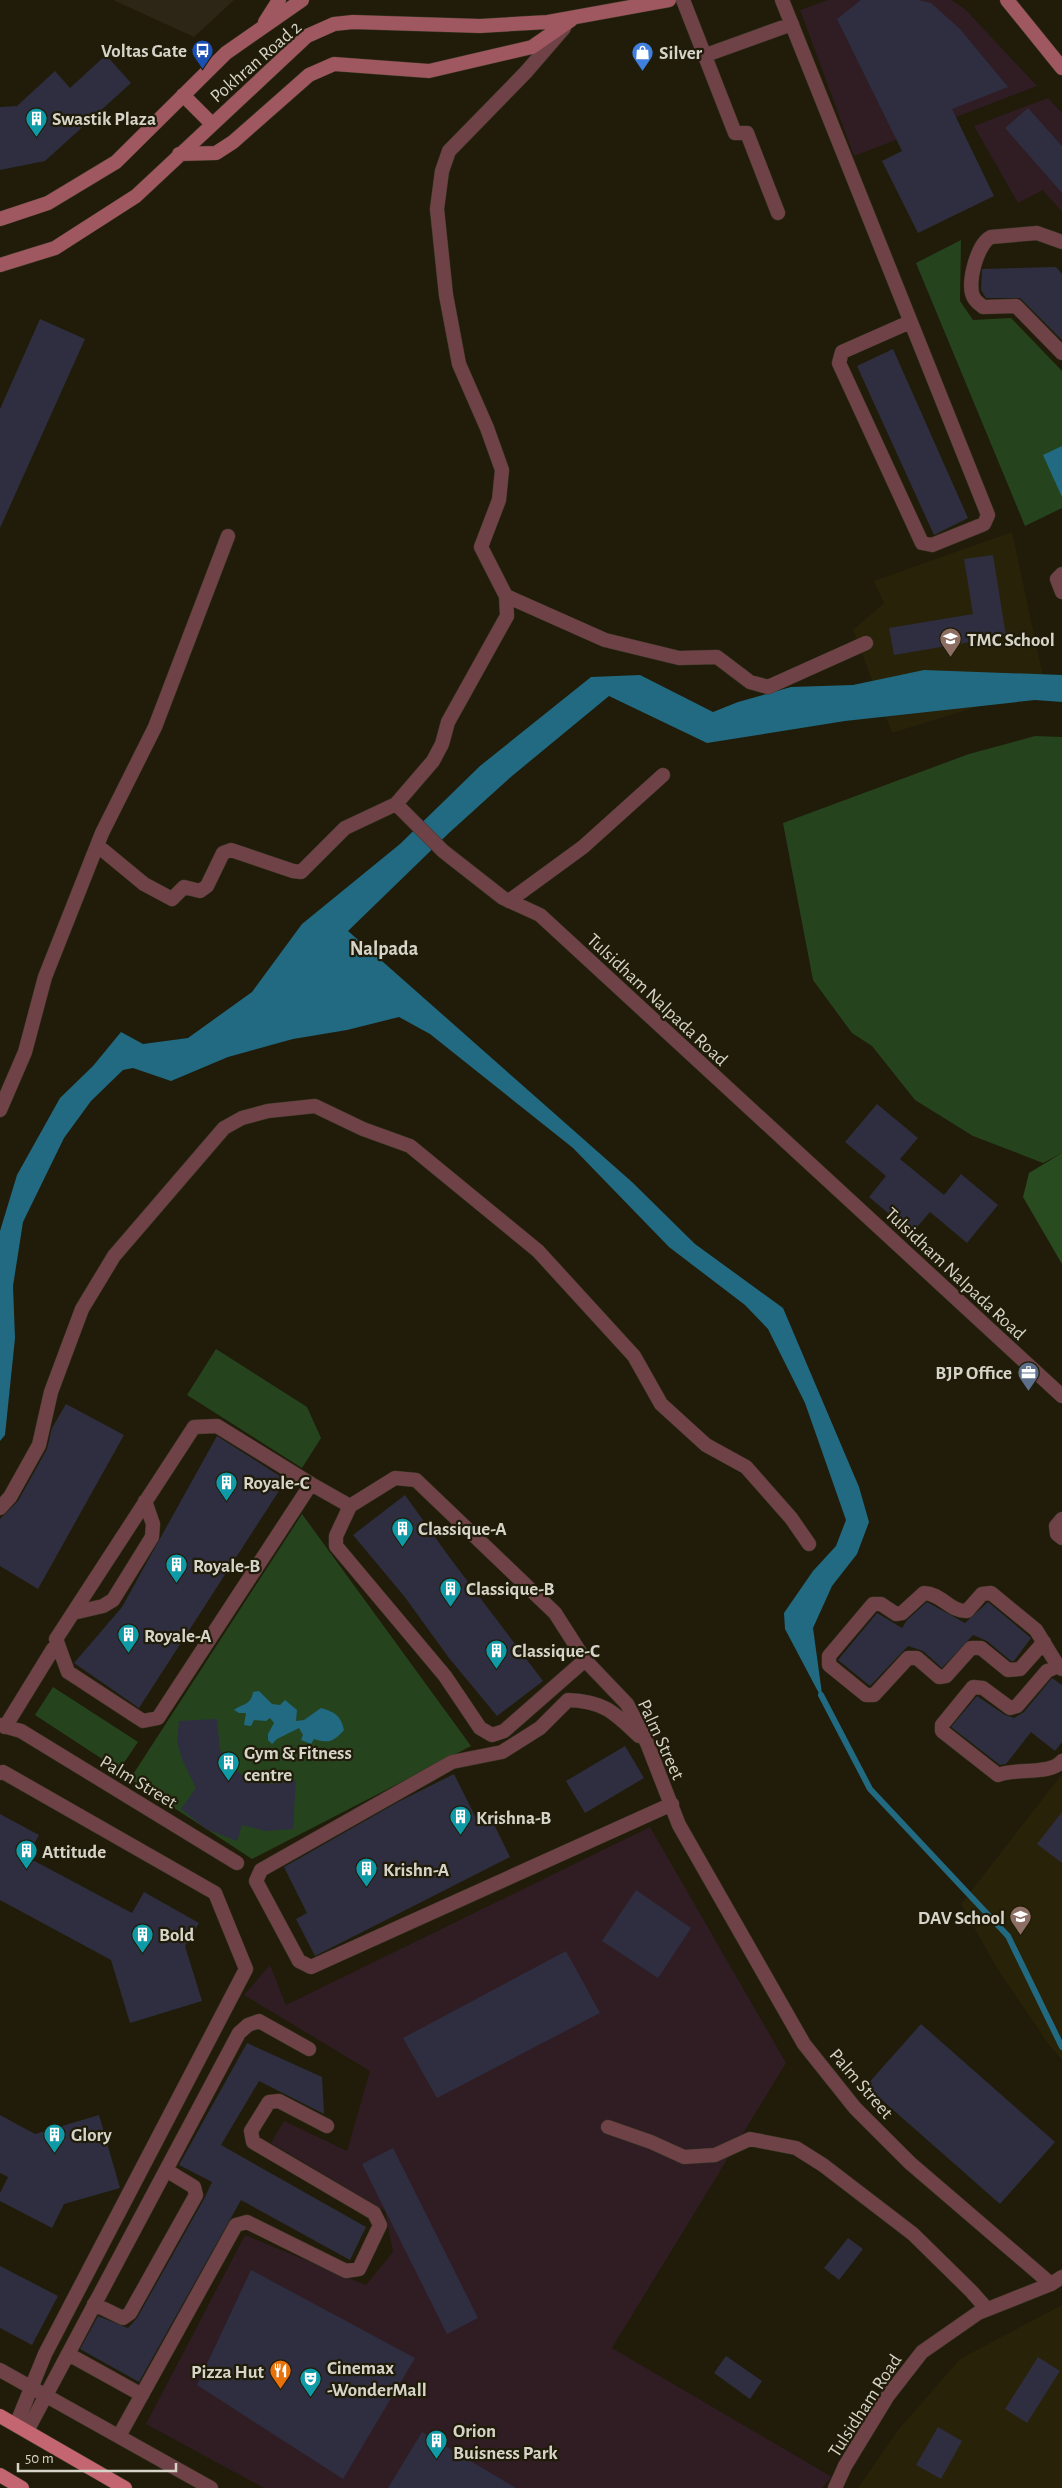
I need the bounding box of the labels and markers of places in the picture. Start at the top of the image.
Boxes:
bus stop icon: Voltas Gate [191,38,215,69]
shop icon: Silver [631,40,655,71]
place label: Voltas Gate [101,42,187,61]
place label: Silver [659,44,703,63]
building icon: Swastik Plaza [24,106,48,137]
place label: Swastik Plaza [52,110,156,129]
school or university icon: TMC School [939,627,963,658]
place label: TMC School [967,631,1055,650]
office icon: BJP Office [1016,1360,1040,1391]
place label: BJP Office [935,1364,1012,1383]
building icon: Royale-C [215,1470,239,1501]
place label: Royale-C [243,1474,310,1493]
building icon: Classique-A [390,1516,414,1547]
place label: Classique-A [418,1520,507,1539]
building icon: Royale-B [165,1553,189,1584]
place label: Royale-B [193,1557,260,1576]
building icon: Classique-B [438,1576,462,1607]
place label: Classique-B [466,1580,555,1599]
building icon: Royale-A [116,1623,140,1654]
place label: Royale-A [144,1627,212,1646]
building icon: Classique-C [484,1638,508,1669]
place label: Classique-C [512,1642,600,1661]
place label: Gym & Fitness centre [244,1744,352,1785]
building icon: Gym & Fitness centre [216,1751,240,1782]
building icon: Krishna-B [448,1805,472,1836]
place label: Krishna-B [476,1809,551,1828]
building icon: Attitude [14,1839,38,1870]
place label: Attitude [42,1843,106,1862]
building icon: Krishn-A [355,1857,379,1888]
place label: Krishn-A [383,1861,450,1880]
school or university icon: DAV School [1009,1905,1033,1936]
place label: DAV School [918,1909,1005,1928]
building icon: Bold [131,1922,155,1953]
place label: Bold [159,1926,194,1945]
building icon: Glory [43,2122,67,2153]
place label: Glory [71,2126,112,2145]
restaurant icon: Pizza Hut [268,2359,292,2390]
place label: Cinemax -WonderMall [327,2359,427,2400]
place label: Pizza Hut [191,2363,265,2382]
theatre icon: Cinemax -WonderMall [299,2366,323,2397]
place label: Orion Buisness Park [453,2422,558,2463]
building icon: Orion Buisness Park [425,2429,449,2460]

